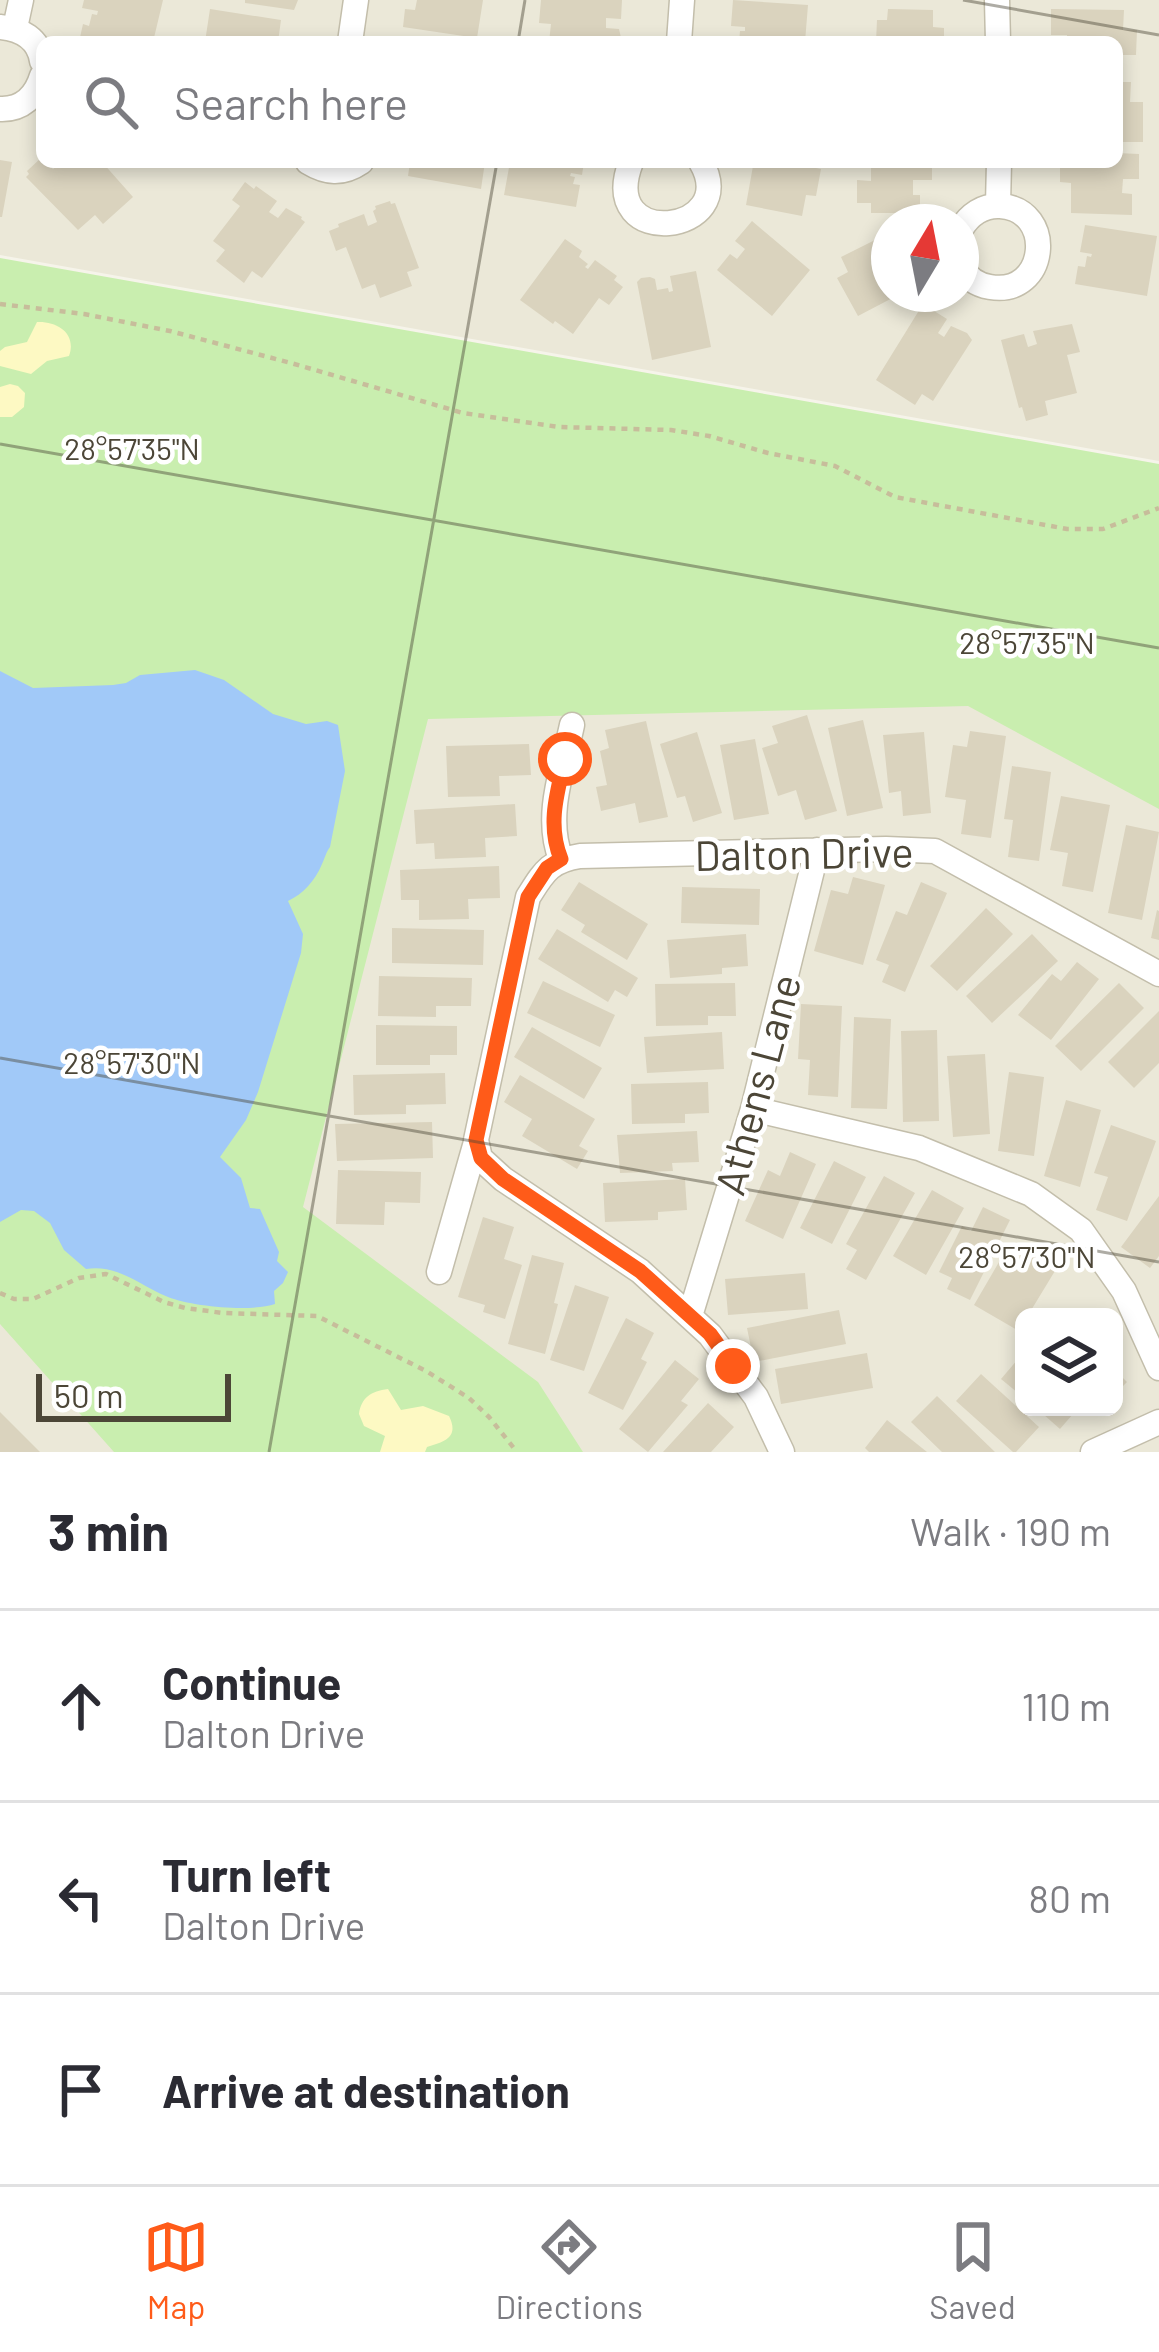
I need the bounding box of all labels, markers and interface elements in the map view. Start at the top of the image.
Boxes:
search box [36,36,1123,168]
icon: search [78,69,144,135]
text: Search here [174,75,408,129]
north arrow [871,204,979,312]
text: 28°57'35"N [64,430,200,466]
text: 28°57'35"N [959,624,1095,660]
route start [538,732,592,786]
street label: Dalton Drive [694,825,914,879]
street label: Athens Lane [703,968,809,1200]
text: 28°57'30"N [63,1044,201,1080]
text: 28°57'30"N [958,1238,1096,1274]
map controls [1015,1308,1123,1416]
button: layers [1015,1308,1123,1416]
route end [706,1339,760,1393]
scale bar [36,1368,231,1421]
text: 50 m [54,1375,124,1415]
text: 3 min [48,1500,169,1561]
text: Walk · 190 m [910,1507,1111,1554]
text: Continue [162,1655,341,1709]
icon: ahead [48,1673,114,1739]
text: 110 m [1021,1682,1111,1729]
text: Dalton Drive [162,1709,365,1756]
text: Turn left [162,1847,331,1901]
icon: left [48,1865,114,1931]
text: 80 m [1029,1874,1111,1921]
text: Dalton Drive [162,1901,365,1948]
icon: arrive [48,2057,114,2123]
text: Arrive at destination [162,2063,570,2117]
tab: Map [143,2214,209,2326]
tab: Directions [495,2214,643,2326]
tab: Saved [929,2214,1016,2326]

